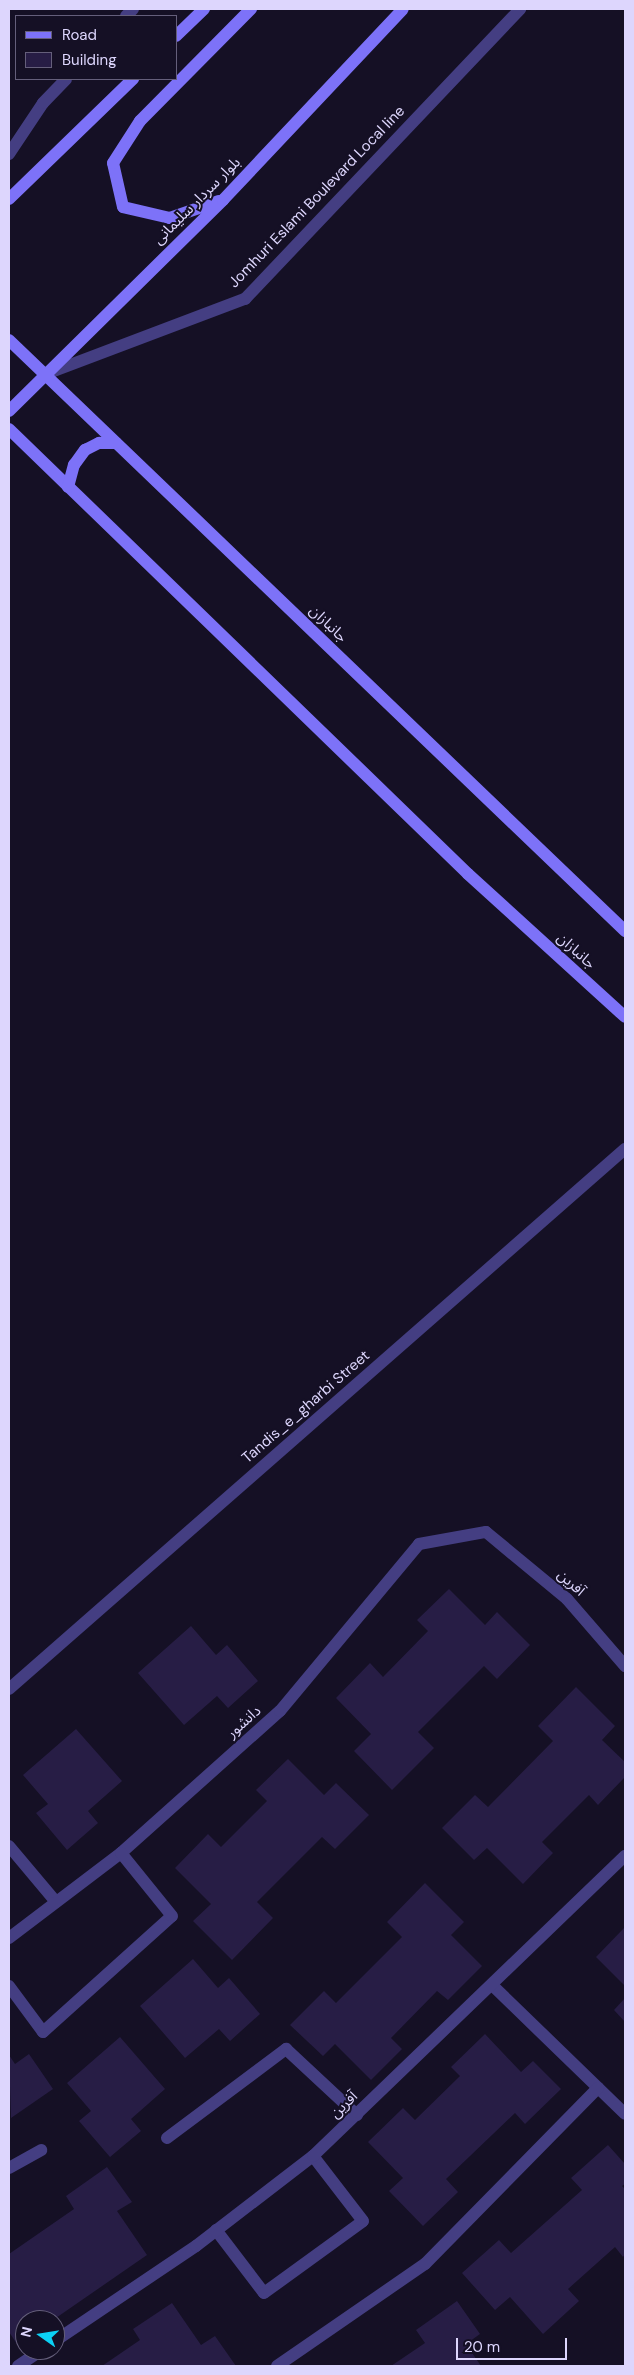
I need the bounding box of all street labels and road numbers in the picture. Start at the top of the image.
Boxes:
street label: Jomhuri Eslami Boulevard Local line [225,102,409,292]
street label: بلوار سردار سلیمانی [150,154,244,248]
street label: جانبازان [305,602,351,646]
street label: جانبازان [553,929,599,973]
street label: Tandis_e_gharbi Street [239,1347,373,1467]
street label: آفرین [553,1566,589,1600]
street label: دانشور [223,1702,265,1742]
street label: آفرین [327,2088,361,2122]

